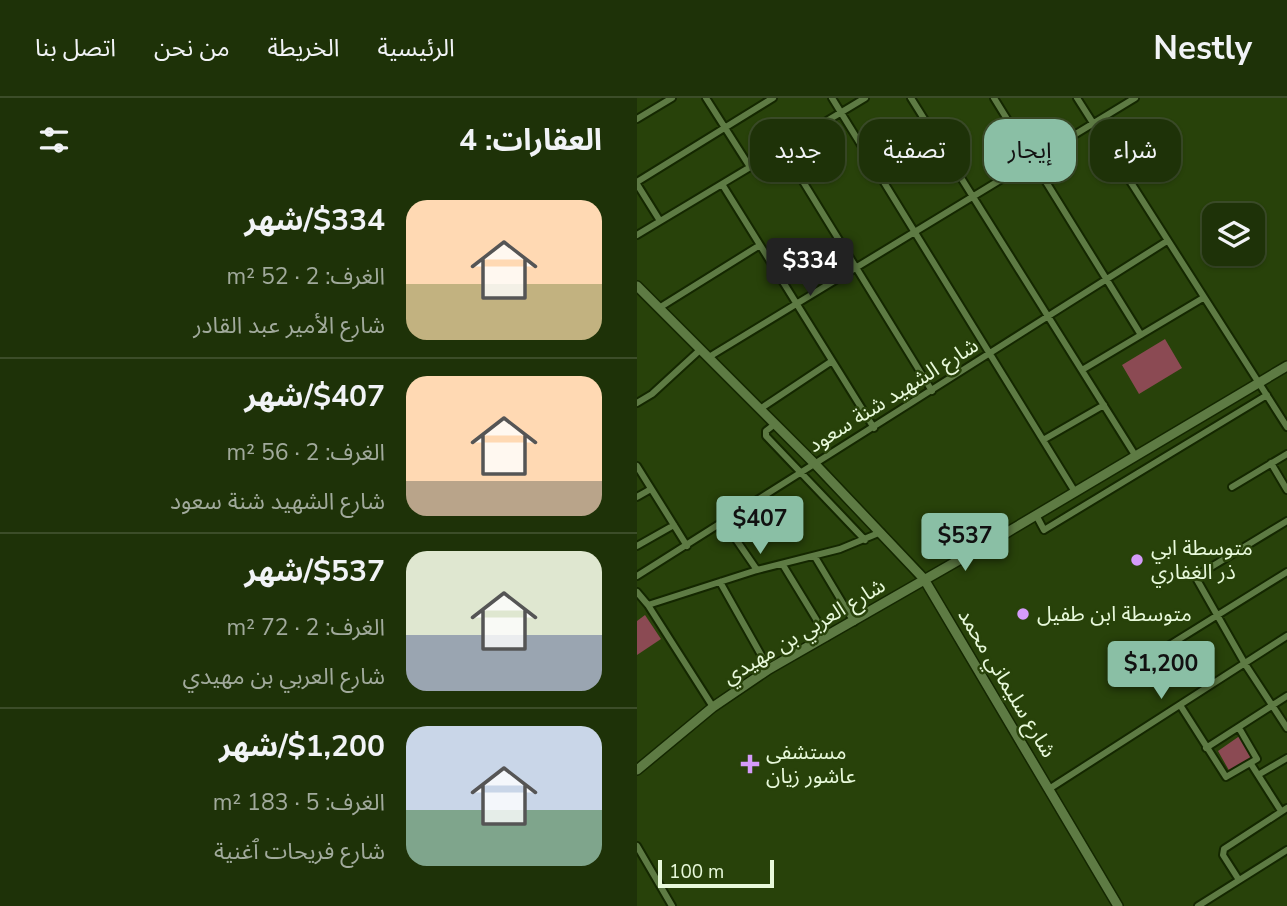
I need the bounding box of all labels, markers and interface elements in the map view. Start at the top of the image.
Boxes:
text: Nestly [1153,26,1252,71]
text: اتصل بنا [35,32,116,64]
text: من نحن [154,32,230,64]
text: الخريطة [268,32,340,64]
text: الرئيسية [378,32,455,64]
chip: جديد [750,119,845,182]
chip: تصفية [859,119,970,182]
chip: إيجار [984,119,1076,182]
chip: شراء [1090,119,1181,182]
text: العقارات: 4 [459,120,602,161]
icon: filters [35,121,73,159]
text: $334/شهر [244,200,385,241]
map controls [1202,203,1265,266]
button: layers [1202,203,1265,266]
icon: home [462,228,546,312]
pin: $334 [769,238,851,298]
text: $334 [782,245,838,276]
text: الغرف: 2 · 52 m² [227,261,385,292]
text: شارع الأمير عبد القادر [193,310,385,341]
street label: شارع الشهيد شنة سعود [802,331,984,460]
text: $407/شهر [244,376,385,417]
icon: home [462,404,546,488]
text: الغرف: 2 · 56 m² [227,437,385,468]
text: شارع الشهيد شنة سعود [170,486,385,517]
pin: $407 [719,496,801,556]
text: $407 [732,503,788,534]
pin: $537 [924,514,1006,573]
text: $537 [937,520,993,551]
place label: متوسطة ابي ذر الغفاري [1151,534,1253,588]
text: $537/شهر [244,551,385,592]
marker: متوسطة ابي ذر الغفاري [1129,552,1145,568]
street label: شارع العربي بن مهيدي [718,571,891,692]
icon: home [462,579,546,663]
place label: متوسطة ابن طفيل [1037,600,1192,628]
street label: شارع سليماني محمد [950,603,1063,764]
marker: متوسطة ابن طفيل [1015,606,1031,622]
text: الغرف: 2 · 72 m² [227,612,385,643]
pin: $1,200 [1104,642,1218,701]
text: $1,200 [1124,648,1198,679]
text: شارع العربي بن مهيدي [182,661,385,692]
text: $1,200/شهر [219,726,385,767]
place label: مستشفى عاشور زيان [766,738,856,790]
icon: home [462,754,546,838]
marker: مستشفى عاشور زيان [740,754,760,774]
text: الغرف: 5 · 183 m² [213,787,385,818]
text: شارع فريحات ٱغنية [214,836,385,867]
scale bar [658,857,773,889]
text: 100 m [669,859,724,885]

